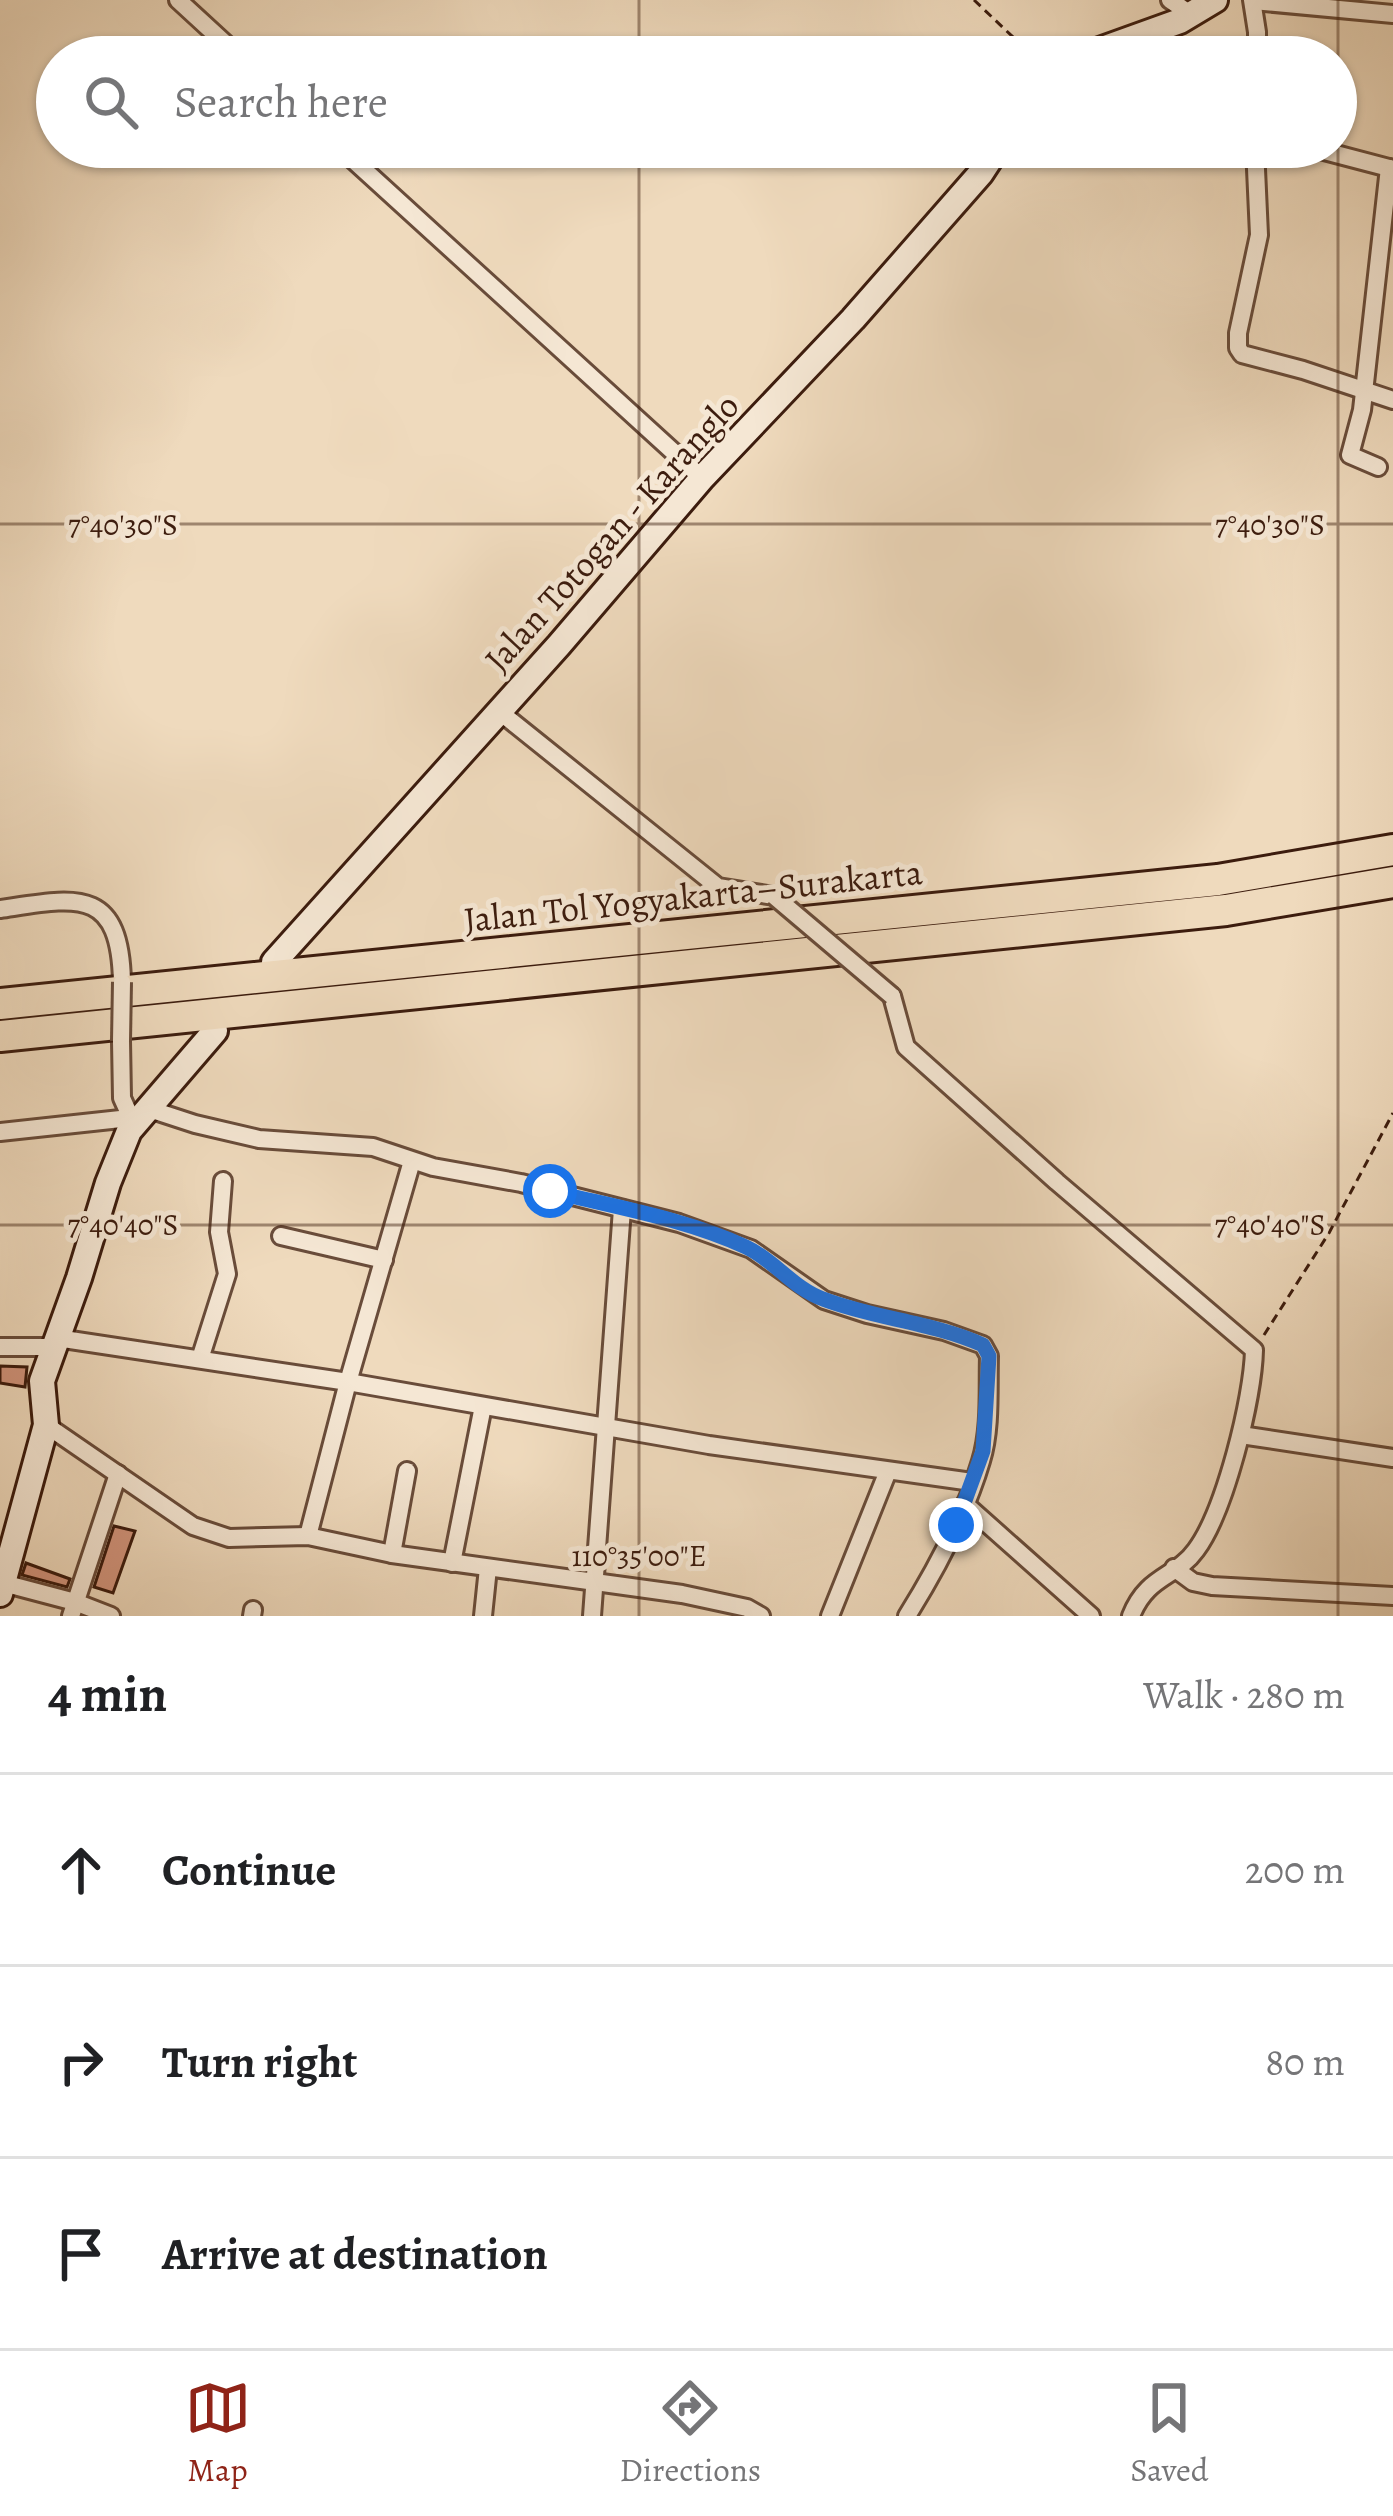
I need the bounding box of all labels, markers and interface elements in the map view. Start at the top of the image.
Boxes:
search box [36,36,1357,168]
icon: search [78,69,144,135]
text: Search here [174,71,388,133]
street label: Jalan Totogan - Karanglo [473,382,750,682]
text: 7°40'30"S [68,505,178,545]
text: 7°40'30"S [1215,505,1325,545]
street label: Jalan Tol Yogyakarta–Surakarta [461,847,925,944]
route start [523,1164,577,1218]
text: 7°40'40"S [68,1205,178,1245]
text: 7°40'40"S [1215,1205,1325,1245]
route end [929,1498,983,1552]
text: 110°35'00"E [572,1536,706,1576]
text: 4 min [48,1659,167,1729]
text: Walk · 280 m [1143,1668,1345,1721]
icon: ahead [48,1837,114,1903]
text: Continue [162,1839,336,1901]
text: 200 m [1245,1843,1345,1896]
icon: right [48,2029,114,2095]
text: Turn right [162,2031,357,2093]
text: 80 m [1265,2035,1345,2088]
icon: arrive [48,2221,114,2287]
text: Arrive at destination [162,2223,548,2285]
tab: Map [185,2375,251,2492]
tab: Directions [620,2375,761,2492]
tab: Saved [1130,2375,1208,2492]

